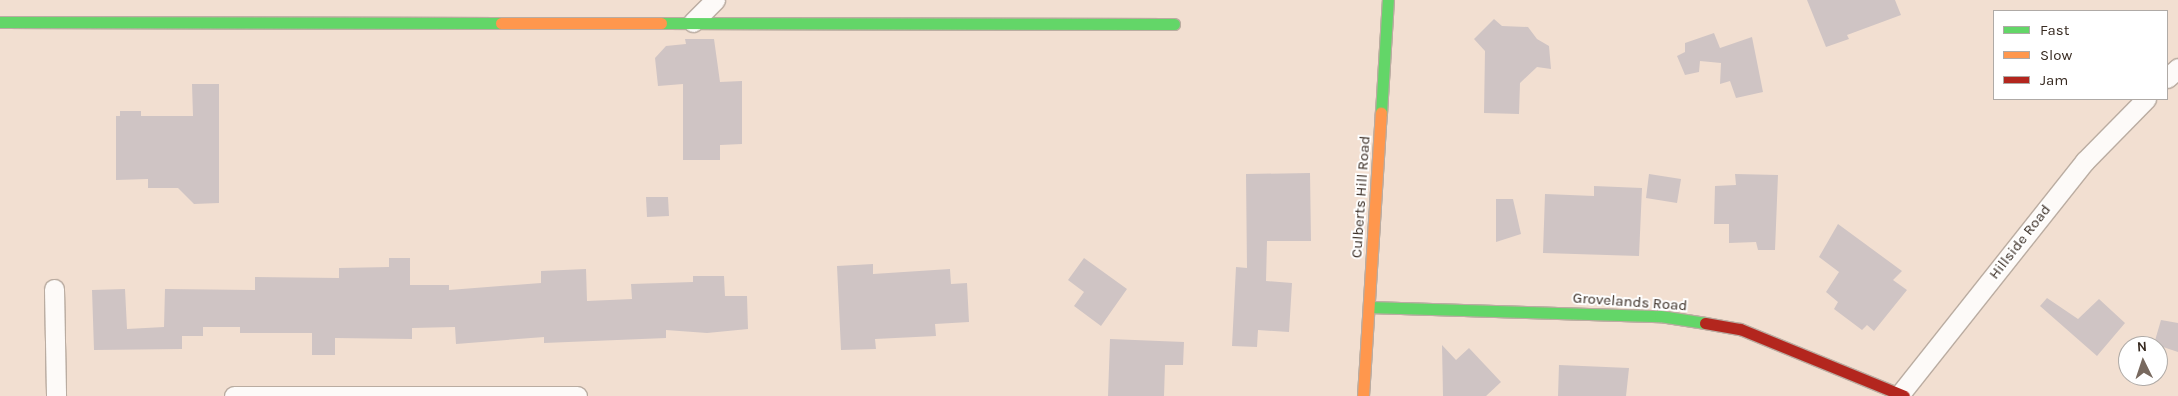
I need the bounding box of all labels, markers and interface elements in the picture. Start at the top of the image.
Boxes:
legend [1993,10,2168,100]
text: Fast [2040,21,2069,39]
text: Slow [2040,46,2072,64]
text: Jam [2040,71,2068,89]
street label: Culberts Hill Road [1348,135,1374,259]
street label: Hillside Road [1985,201,2055,283]
street label: Grovelands Road [1572,289,1688,315]
north arrow [2118,336,2168,386]
text: N [2136,338,2148,355]

